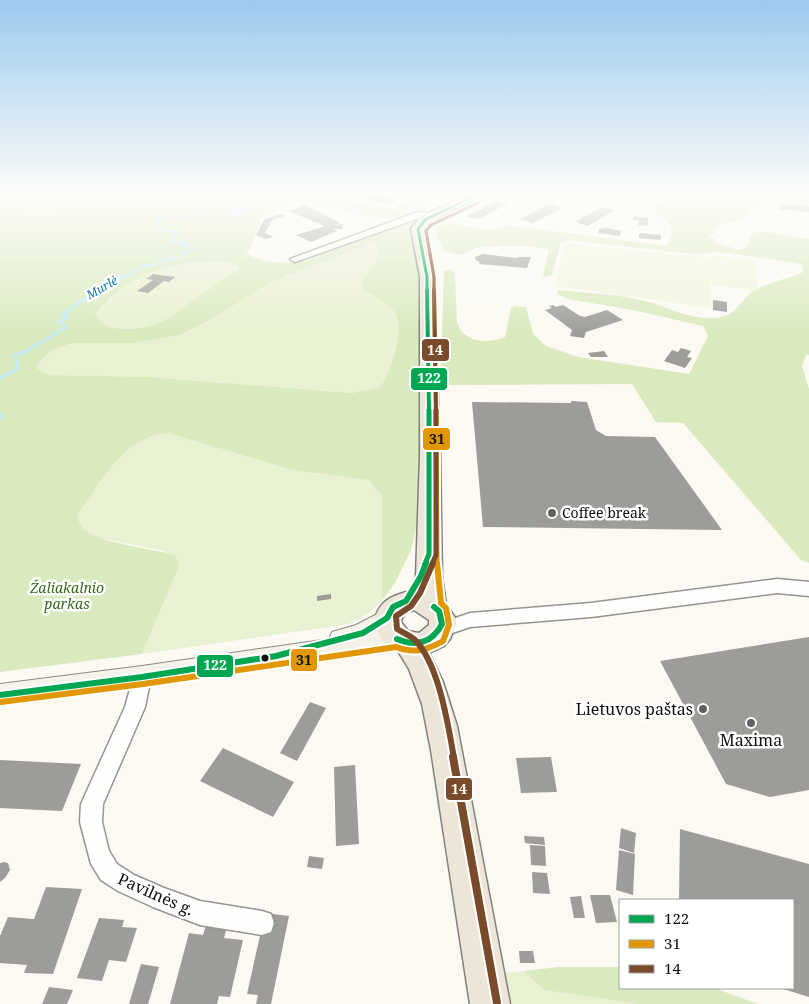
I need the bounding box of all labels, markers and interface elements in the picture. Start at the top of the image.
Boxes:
water label: Murlė [82,272,121,304]
line badge: 14 [421,338,450,362]
text: 14 [427,340,443,359]
line badge: 122 [410,367,448,391]
text: 122 [417,368,441,387]
line badge: 31 [422,427,451,451]
text: 31 [429,429,445,448]
place label: Coffee break [562,503,647,522]
marker: Coffee break [546,507,558,519]
park label: Žaliakalnio parkas [29,578,104,613]
line badge: 31 [290,648,318,672]
text: 31 [296,650,312,669]
unlabelled marker [260,653,270,663]
line badge: 122 [196,654,234,678]
text: 122 [203,655,227,674]
place label: Lietuvos paštas [576,698,693,720]
marker: Lietuvos paštas [697,703,709,715]
marker: Maxima [745,717,757,729]
place label: Maxima [720,729,782,751]
line badge: 14 [445,777,473,801]
text: 14 [451,779,467,798]
street label: Pavilnės g. [115,868,197,920]
legend [619,899,794,989]
text: 122 [664,908,689,928]
text: 31 [664,933,681,953]
text: 14 [664,958,681,978]

